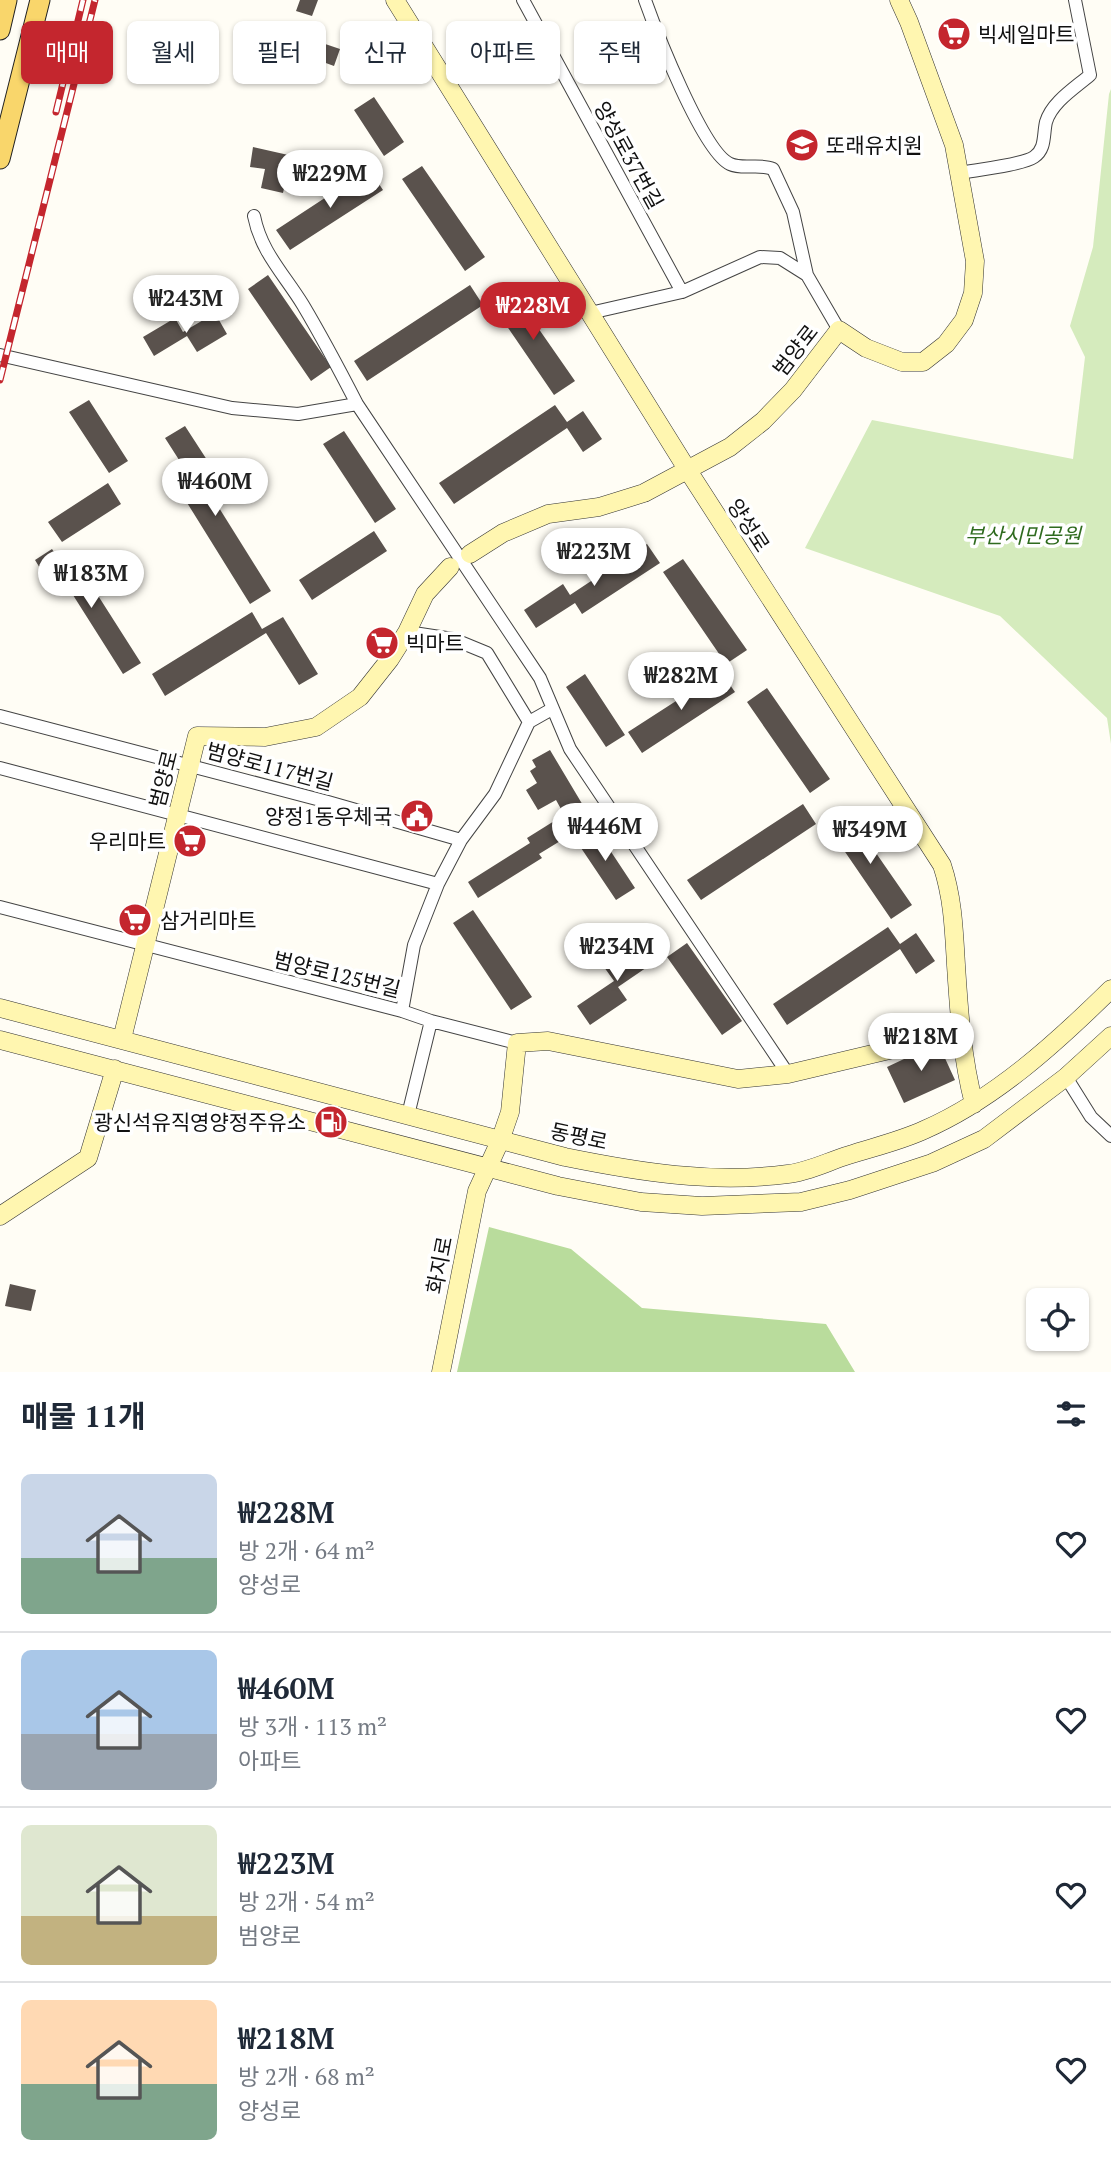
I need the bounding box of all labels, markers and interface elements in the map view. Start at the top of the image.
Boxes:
supermarket icon: 빅세일마트 [935,15,973,53]
place label: 빅세일마트 [978,20,1075,48]
chip: 매매 [21,21,113,84]
chip: 월세 [127,21,219,84]
chip: 필터 [233,21,326,84]
chip: 신규 [340,21,432,84]
chip: 아파트 [446,21,560,84]
chip: 주택 [574,21,666,84]
street label: 양성로37번길 [588,96,670,214]
school or university icon: 또래유치원 [783,126,821,164]
place label: 또래유치원 [826,131,923,159]
pin: ₩229M [281,150,379,210]
text: ₩229M [293,157,367,188]
pin: ₩243M [137,276,235,335]
text: ₩243M [149,282,223,313]
pin: ₩228M [484,282,582,342]
text: ₩228M [496,289,570,320]
street label: 범양로 [766,319,824,381]
pin: ₩460M [166,458,264,518]
text: ₩460M [178,465,252,496]
street label: 양성로 [721,493,777,557]
park label: 부산시민공원 [965,521,1083,549]
pin: ₩223M [545,528,643,588]
text: ₩223M [557,535,631,566]
pin: ₩183M [42,550,140,610]
text: ₩183M [54,557,128,588]
supermarket icon: 빅마트 [363,624,401,662]
place label: 빅마트 [406,629,464,657]
pin: ₩282M [632,652,730,712]
text: ₩282M [644,659,718,690]
street label: 범양로117번길 [204,736,336,796]
street label: 범양로 [142,747,184,811]
public building icon: 양정1동우체국 [398,797,436,835]
place label: 양정1동우체국 [265,802,392,830]
pin: ₩446M [556,804,654,863]
pin: ₩349M [821,806,919,866]
text: ₩446M [568,810,642,841]
text: ₩349M [833,813,907,844]
supermarket icon: 우리마트 [171,822,209,860]
place label: 우리마트 [89,827,166,855]
supermarket icon: 삼거리마트 [116,901,154,939]
place label: 삼거리마트 [160,906,257,934]
pin: ₩234M [568,923,666,983]
text: ₩234M [580,930,654,961]
street label: 범양로125번길 [270,945,404,1003]
pin: ₩218M [872,1014,970,1073]
text: ₩218M [884,1020,958,1051]
fuel station icon: 광신석유직영양정주유소 [312,1103,350,1141]
place label: 광신석유직영양정주유소 [93,1108,306,1136]
street label: 동평로 [548,1116,610,1156]
street label: 화지로 [420,1234,458,1296]
map controls [1026,1288,1089,1351]
button: locate [1026,1288,1089,1351]
icon: filters [1052,1395,1090,1433]
text: 매물 11개 [21,1396,146,1436]
text: ₩228M [238,1492,334,1532]
icon: home [77,1502,161,1586]
icon: heart [1052,1525,1090,1563]
text: 방 2개 · 64 m² [238,1535,375,1566]
text: 양성로 [238,1569,301,1600]
text: ₩460M [238,1668,334,1708]
icon: home [77,1678,161,1762]
icon: heart [1052,1701,1090,1739]
text: 방 3개 · 113 m² [238,1711,387,1742]
text: 아파트 [238,1745,301,1776]
text: ₩223M [238,1843,334,1883]
icon: home [77,1853,161,1937]
icon: heart [1052,1876,1090,1914]
text: 방 2개 · 54 m² [238,1886,375,1917]
text: 범양로 [238,1920,301,1951]
text: ₩218M [238,2018,334,2058]
icon: home [77,2028,161,2112]
icon: heart [1052,2051,1090,2089]
text: 방 2개 · 68 m² [238,2061,375,2092]
text: 양성로 [238,2095,301,2126]

